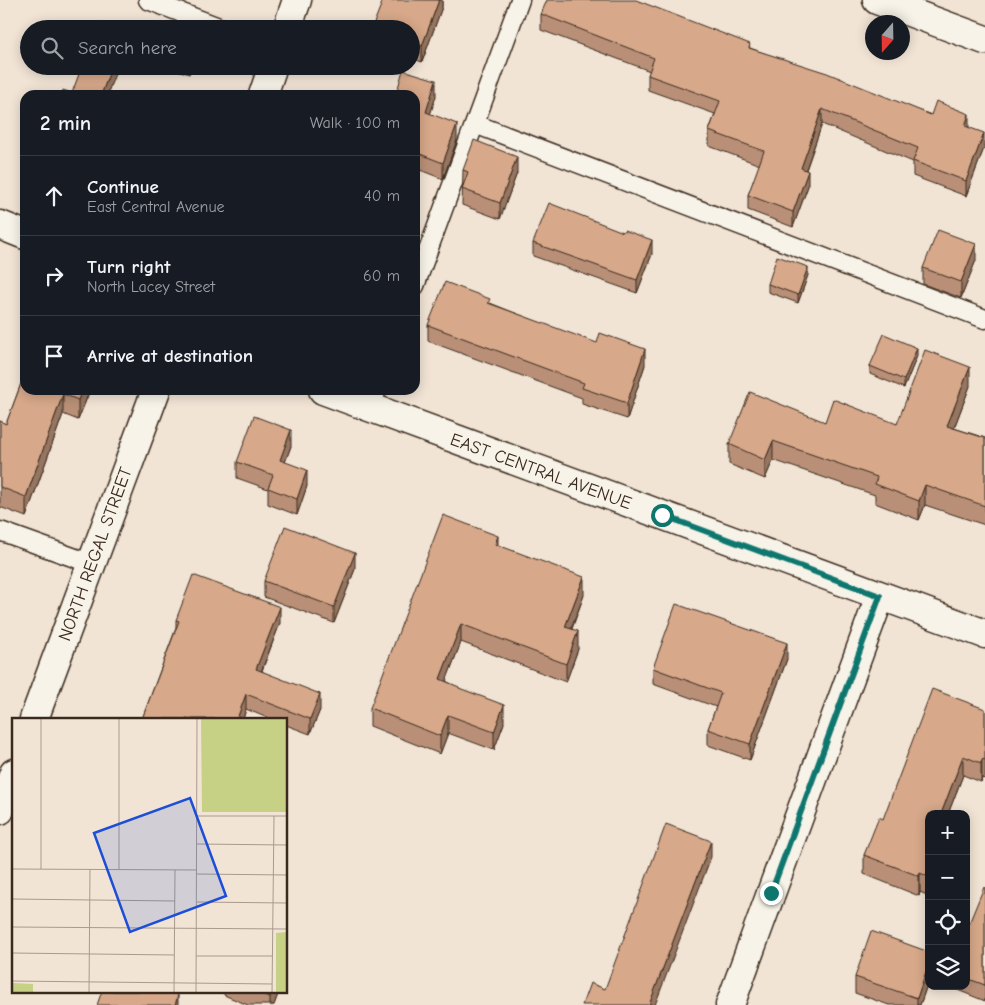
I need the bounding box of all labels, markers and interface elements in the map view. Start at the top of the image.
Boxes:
north arrow [865,15,910,60]
search box [20,20,420,75]
icon: search [38,34,66,62]
text: Search here [78,37,177,59]
text: 2 min [40,111,91,135]
text: Walk · 100 m [310,114,400,132]
text: Continue [87,176,159,198]
icon: ahead [40,182,68,210]
text: 40 m [364,187,400,205]
text: East Central Avenue [87,198,225,216]
text: Turn right [87,256,171,278]
icon: right [40,262,68,290]
text: 60 m [363,267,400,285]
text: North Lacey Street [87,278,215,296]
icon: arrive [40,342,68,370]
text: Arrive at destination [87,345,253,367]
street label: EAST CENTRAL AVENUE [447,429,634,514]
street label: NORTH REGAL STREET [54,464,137,644]
route start [651,504,674,527]
inset map [12,718,288,992]
map controls [925,810,970,990]
button: + [925,810,970,855]
button: − [925,855,970,900]
route end [760,882,783,905]
button: locate [925,900,970,945]
button: layers [925,945,970,990]

